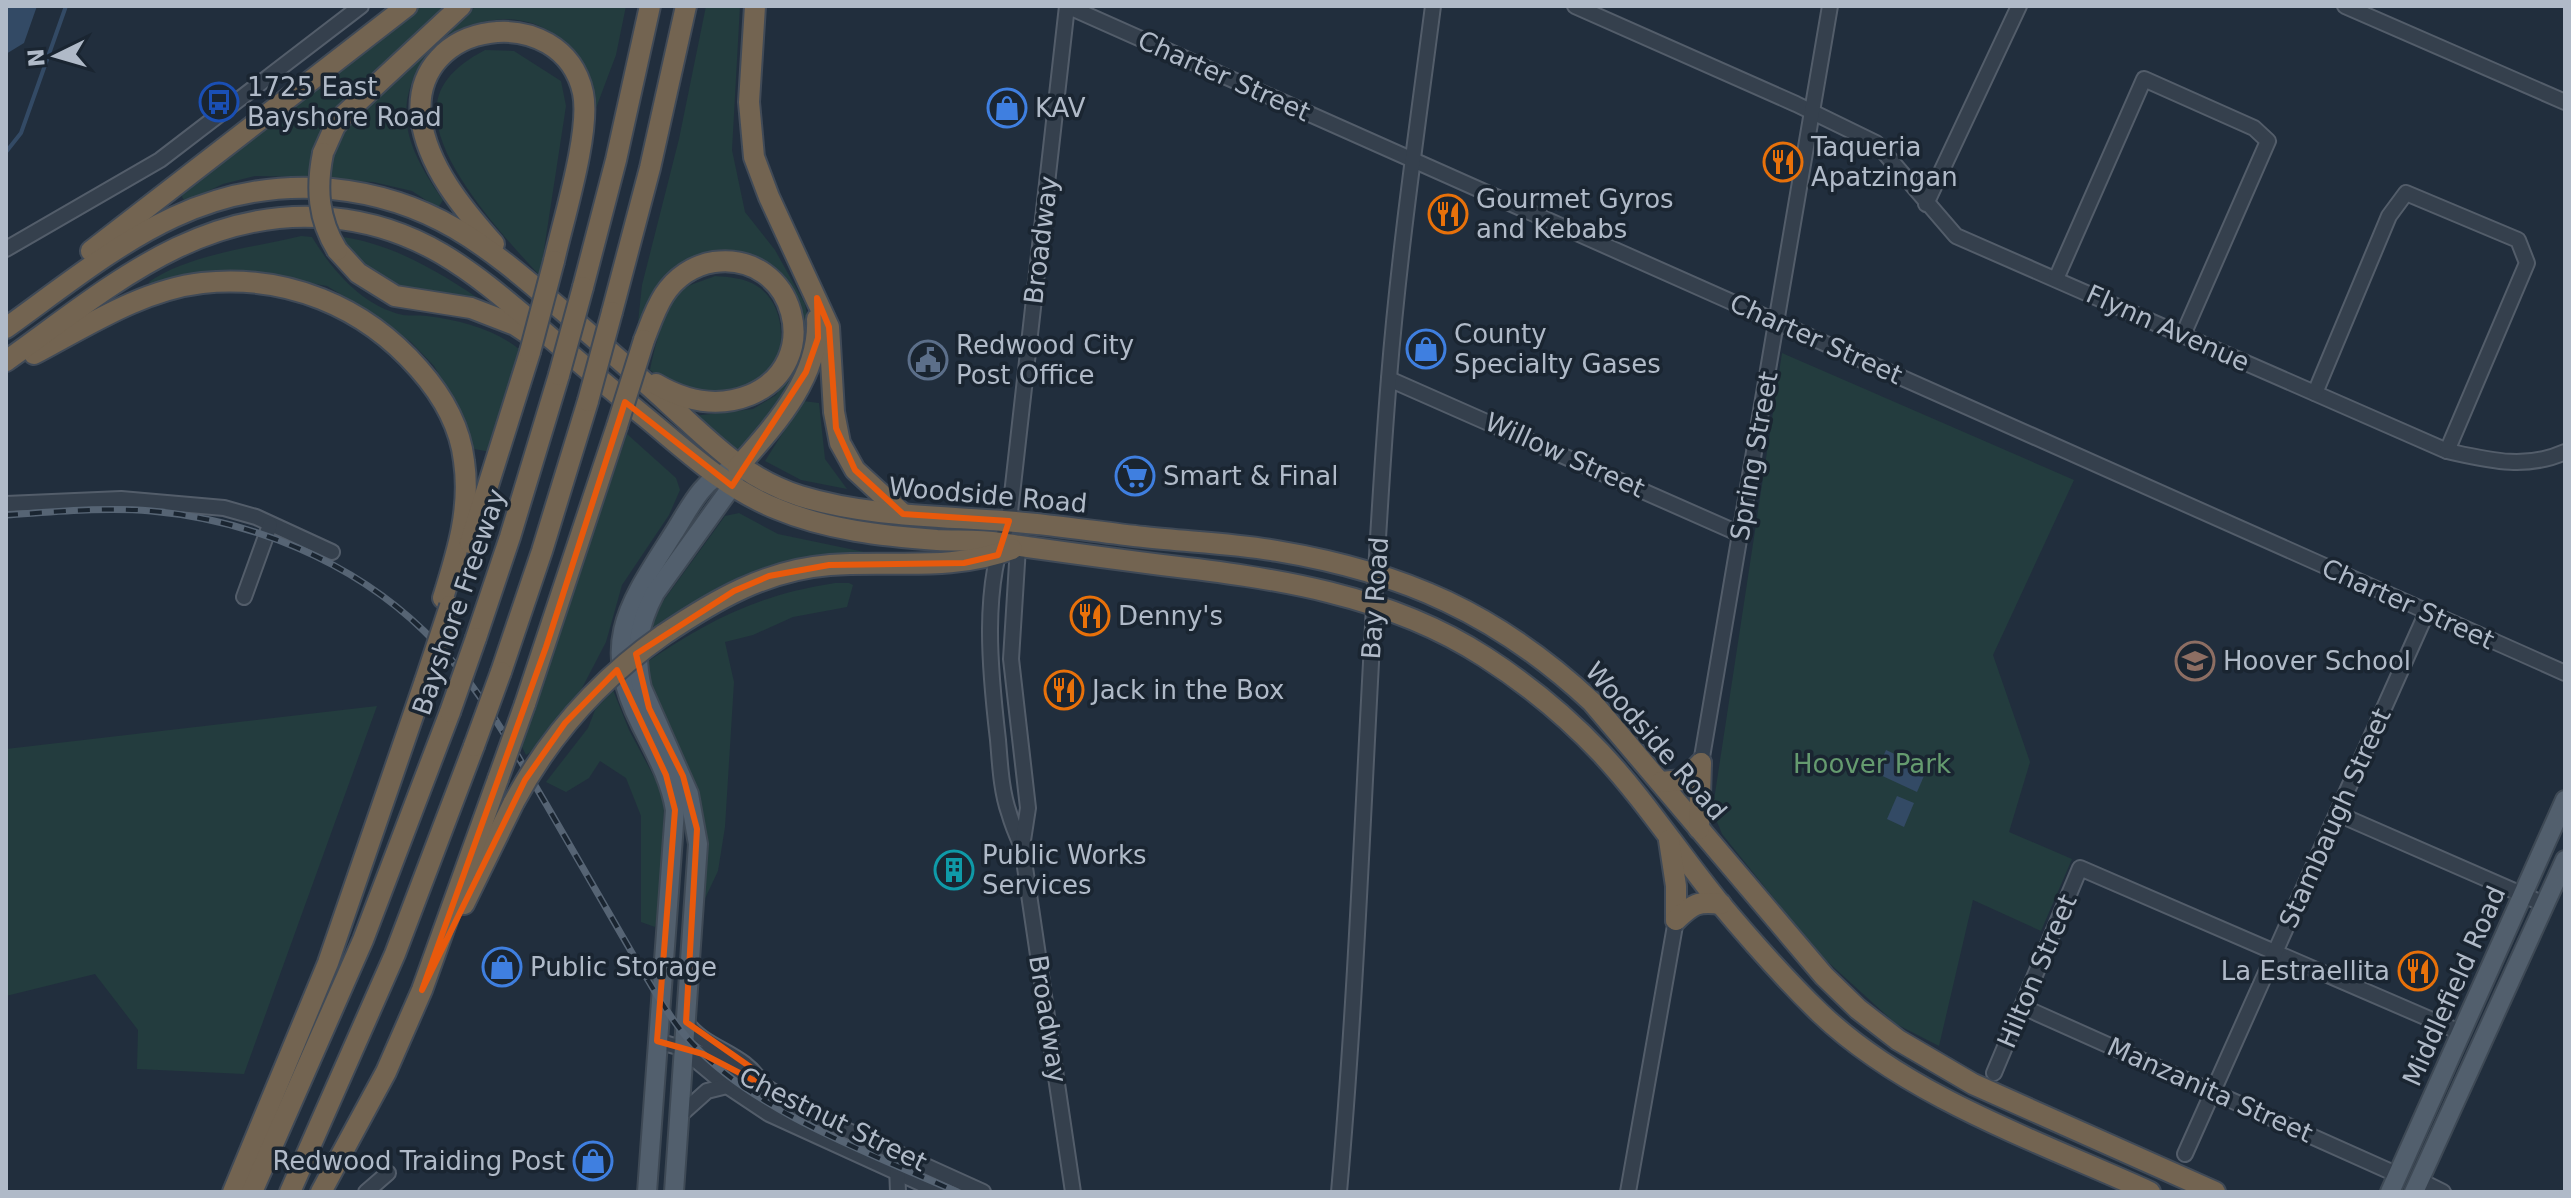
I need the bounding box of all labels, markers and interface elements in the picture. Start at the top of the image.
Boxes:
north arrow [16,16,96,96]
street label: Charter Street [1133,25,1315,127]
text: N [23,47,50,68]
place label: 1725 East Bayshore Road [247,72,442,132]
bus stop icon: 1725 East Bayshore Road [198,81,240,123]
shop icon: KAV [986,87,1028,129]
place label: KAV [1035,93,1086,123]
place label: Taqueria Apatzingan [1810,132,1958,192]
restaurant icon: Taqueria Apatzingan [1762,141,1804,183]
street label: Broadway [1018,174,1064,306]
place label: Gourmet Gyros and Kebabs [1476,184,1674,244]
restaurant icon: Gourmet Gyros and Kebabs [1427,193,1469,235]
street label: Flynn Avenue [2082,279,2254,377]
street label: Charter Street [1725,288,1907,390]
place label: County Specialty Gases [1454,319,1661,379]
shop icon: County Specialty Gases [1405,328,1447,370]
place label: Redwood City Post Office [956,330,1134,390]
public building icon: Redwood City Post Office [907,339,949,381]
street label: Spring Street [1724,369,1784,543]
street label: Willow Street [1481,406,1649,504]
supermarket icon: Smart & Final [1114,455,1156,497]
place label: Smart & Final [1163,461,1338,491]
street label: Woodside Road [887,471,1089,519]
street label: Bayshore Freeway [406,485,512,719]
street label: Bay Road [1356,536,1394,660]
street label: Charter Street [2317,553,2499,655]
restaurant icon: Denny's [1069,595,1111,637]
place label: Denny's [1118,601,1223,631]
school or university icon: Hoover School [2174,640,2216,682]
place label: Hoover School [2223,646,2411,676]
street label: Woodside Road [1579,656,1733,826]
restaurant icon: Jack in the Box [1043,669,1085,711]
place label: Jack in the Box [1090,675,1284,705]
street label: Stambaugh Street [2273,704,2397,932]
park label: Hoover Park [1793,749,1951,779]
place label: Public Works Services [982,840,1147,900]
building icon: Public Works Services [933,849,975,891]
street label: Middlefield Road [2396,881,2512,1091]
street label: Hilton Street [1991,890,2083,1052]
shop icon: Public Storage [481,946,523,988]
restaurant icon: La Estraellita [2397,950,2439,992]
place label: Public Storage [530,952,717,982]
street label: Broadway [1023,953,1073,1085]
place label: La Estraellita [2221,956,2390,986]
street label: Manzanita Street [2103,1031,2317,1149]
street label: Chestnut Street [734,1061,932,1177]
shop icon: Redwood Traiding Post [572,1140,614,1182]
place label: Redwood Traiding Post [272,1146,565,1176]

